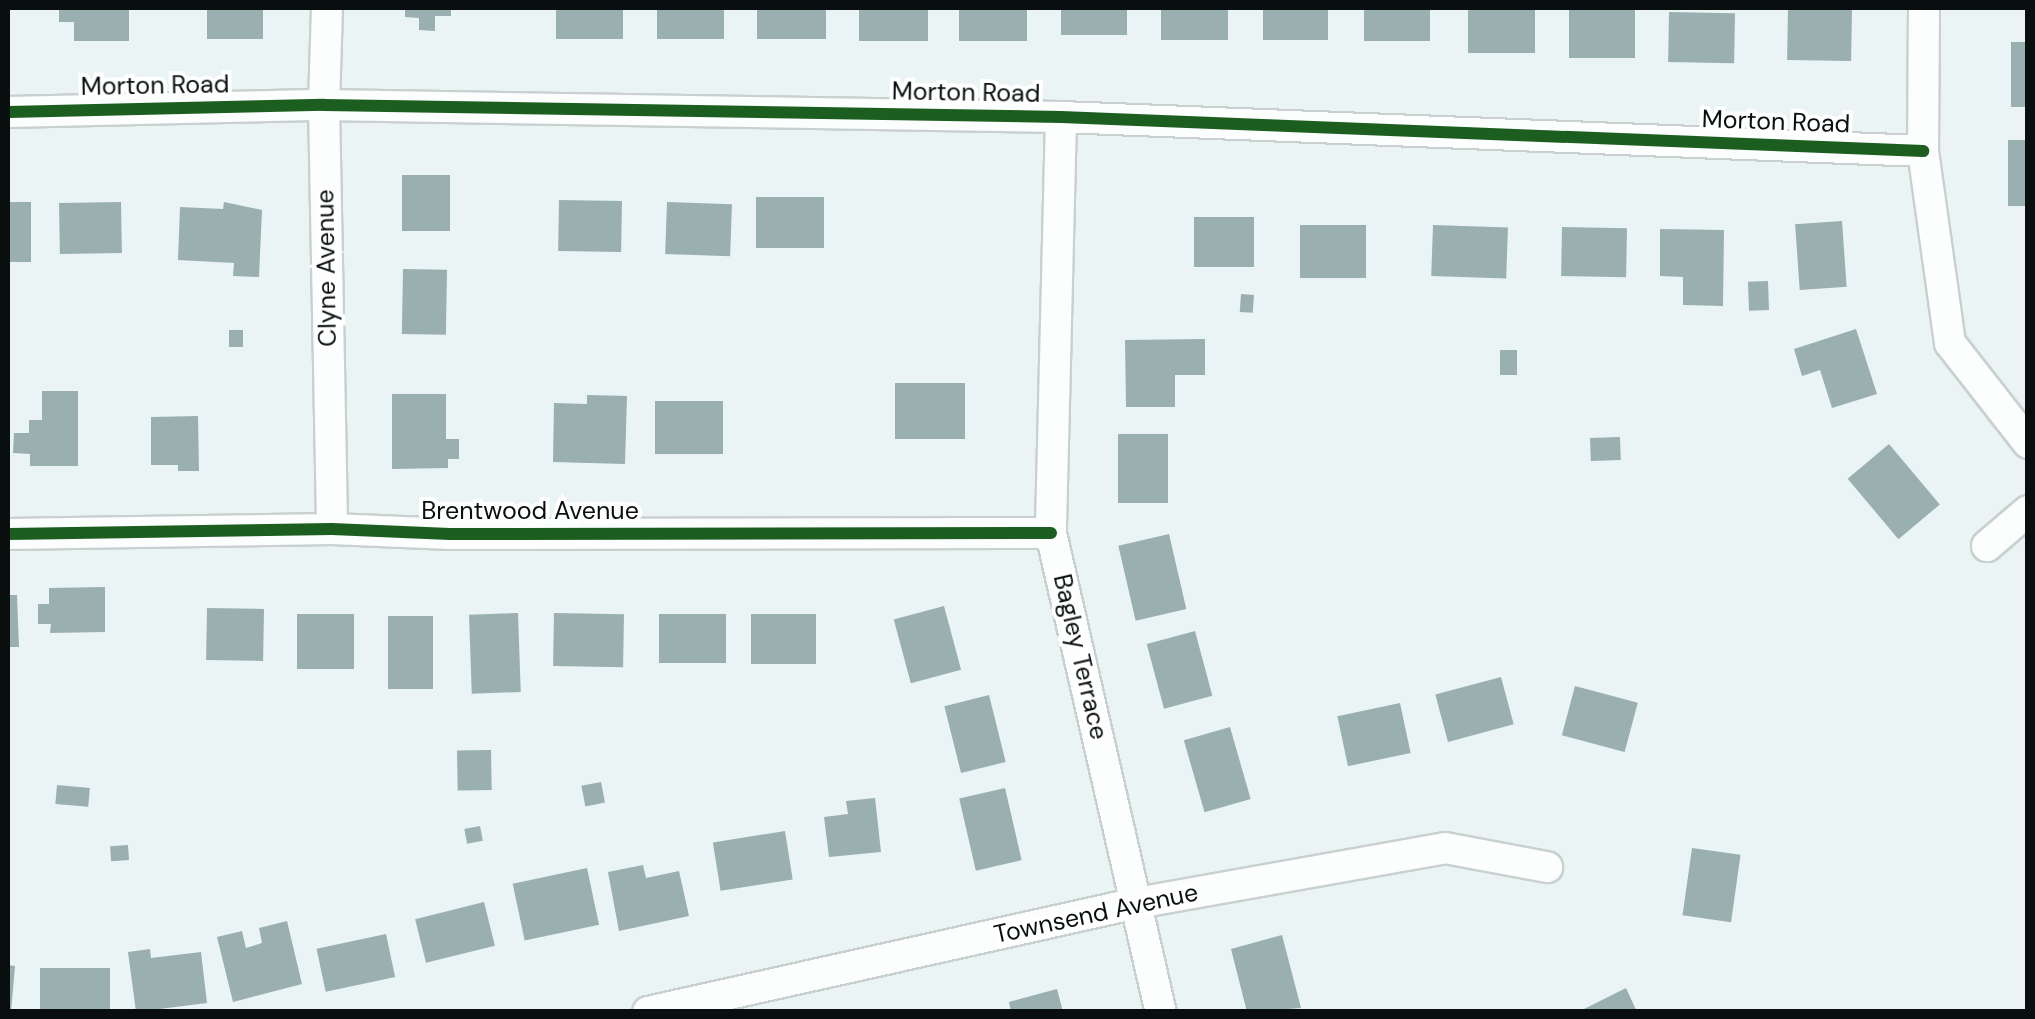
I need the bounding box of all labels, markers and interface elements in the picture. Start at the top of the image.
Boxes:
street label: Morton Road [80,70,230,102]
street label: Morton Road [891,77,1041,109]
street label: Morton Road [1701,104,1851,140]
street label: Clyne Avenue [311,189,343,347]
street label: Brentwood Avenue [421,496,639,526]
street label: Bagley Terrace [1046,571,1114,743]
street label: Townsend Avenue [991,878,1201,950]

